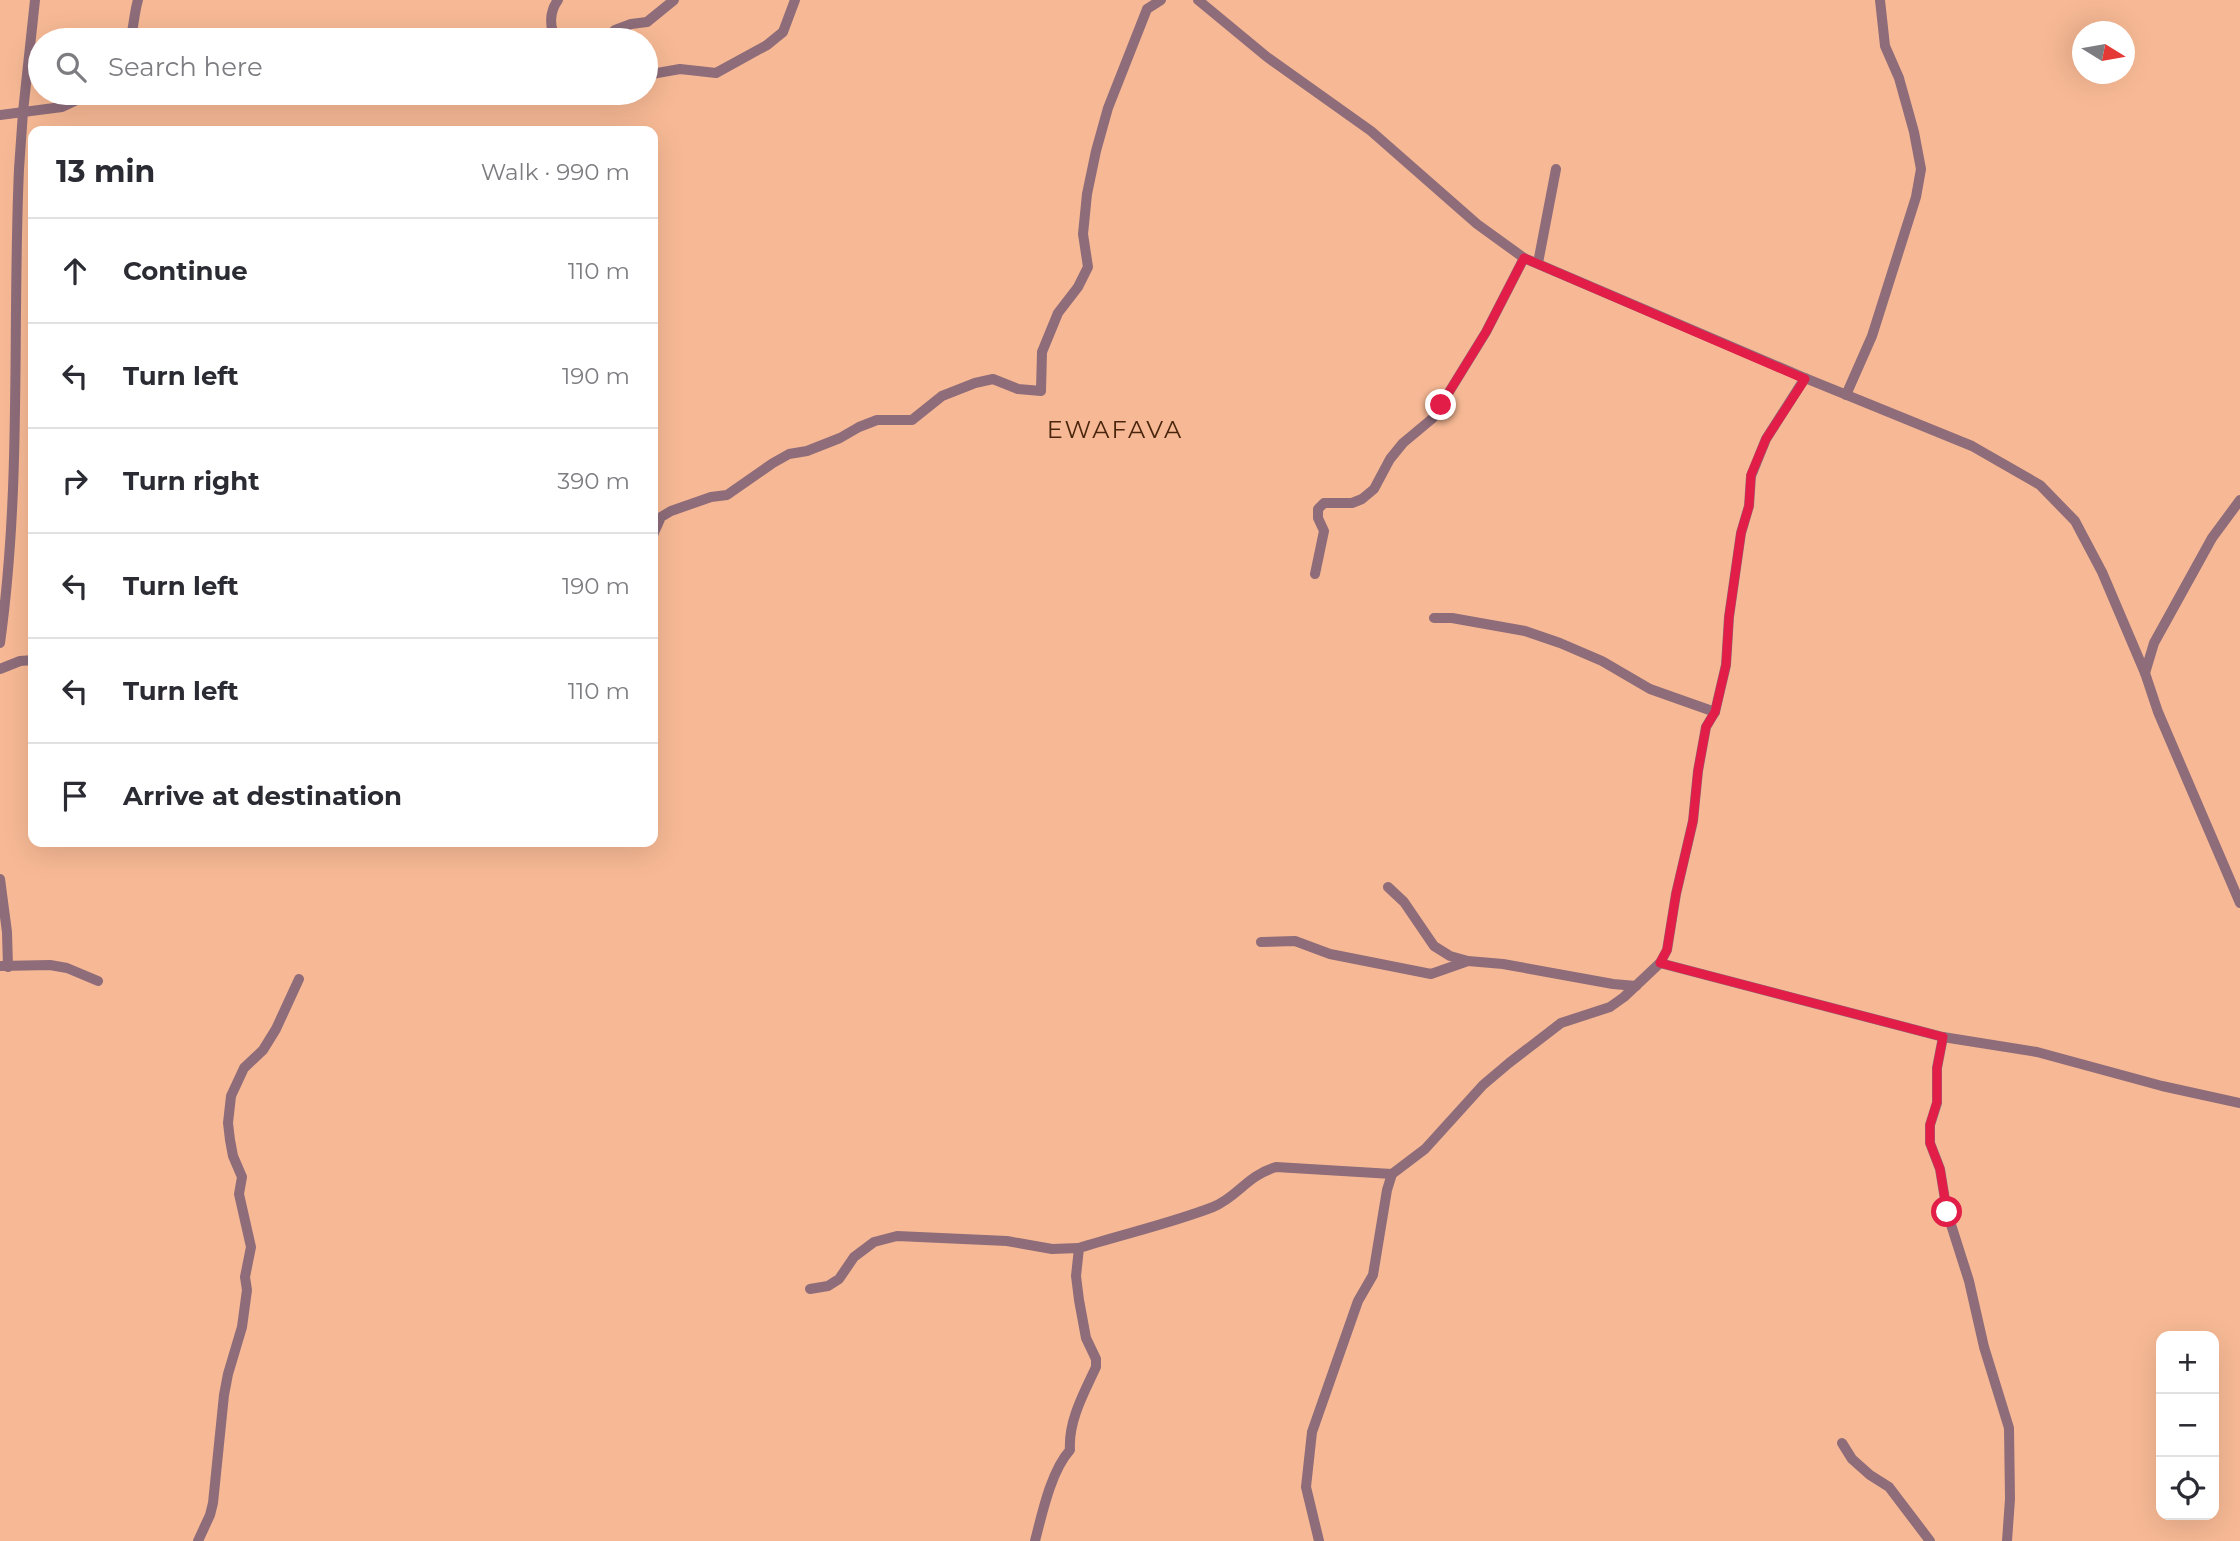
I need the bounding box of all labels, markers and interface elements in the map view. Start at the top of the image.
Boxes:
north arrow [2072,21,2135,84]
search box [28,28,658,105]
icon: search [52,48,90,86]
text: Search here [108,51,263,83]
text: 13 min [56,153,155,190]
text: Walk · 990 m [481,158,630,186]
icon: ahead [56,252,94,290]
text: Continue [123,255,248,287]
text: 110 m [568,257,630,285]
icon: left [56,357,94,395]
text: Turn left [123,360,239,392]
text: 190 m [562,362,630,390]
route end [1425,389,1456,420]
district label: EWAFAVA [1047,415,1183,444]
icon: right [56,462,94,500]
text: Turn right [123,465,259,497]
text: 390 m [557,467,630,495]
icon: left [56,567,94,605]
text: Turn left [123,570,239,602]
text: 190 m [562,572,630,600]
icon: left [56,672,94,710]
text: Turn left [123,675,239,707]
text: 110 m [568,677,630,705]
icon: arrive [56,777,94,815]
text: Arrive at destination [123,780,402,812]
route start [1931,1196,1962,1227]
map controls [2156,1331,2219,1520]
button: + [2156,1331,2219,1394]
button: − [2156,1394,2219,1457]
button: locate [2156,1457,2219,1520]

